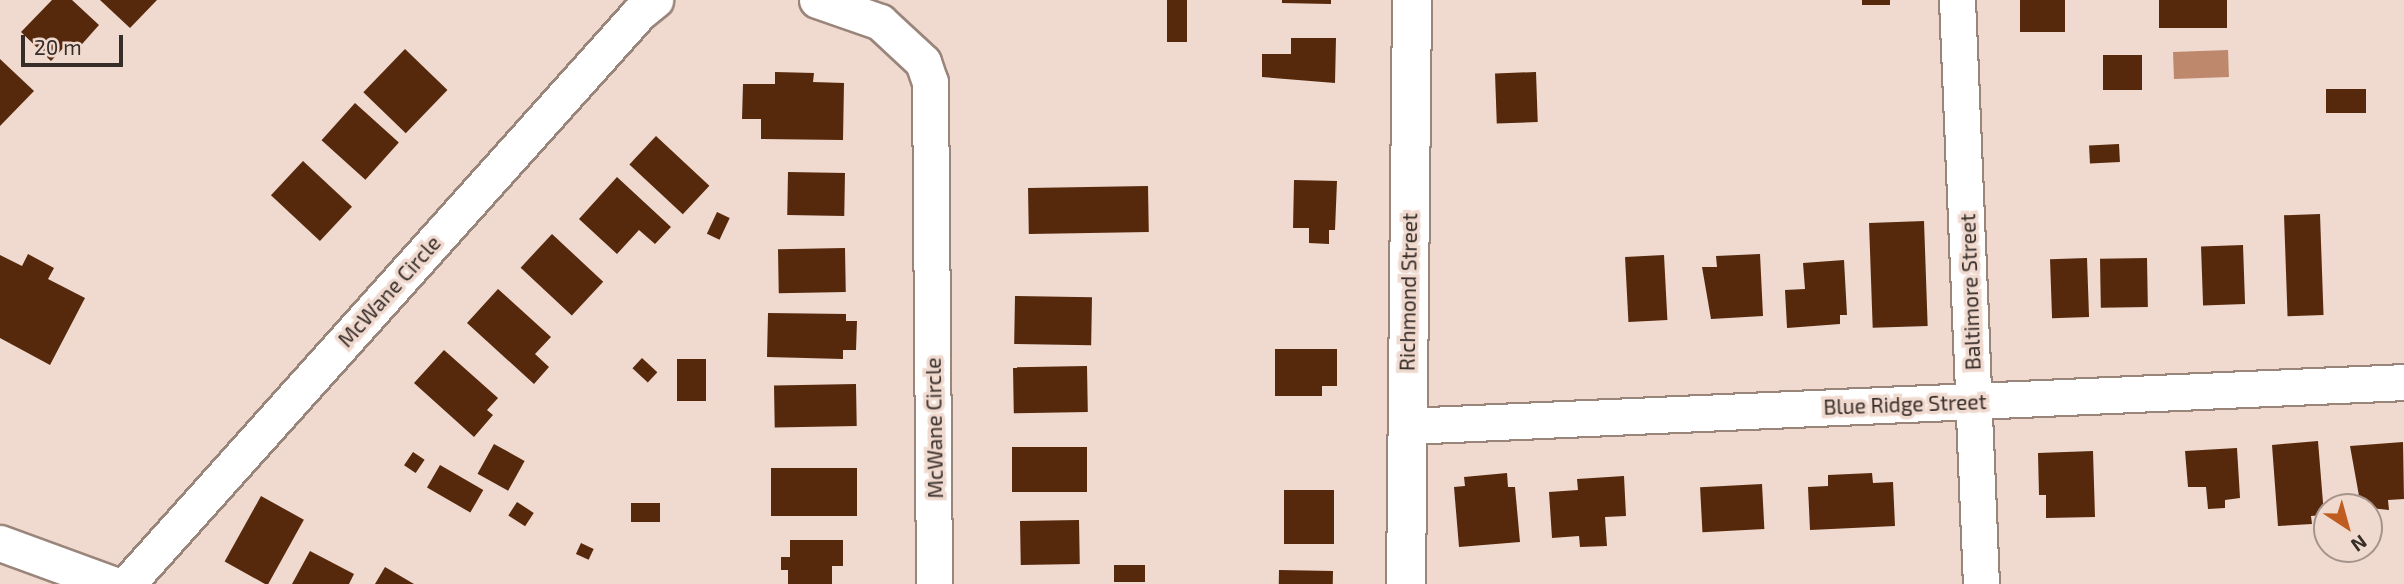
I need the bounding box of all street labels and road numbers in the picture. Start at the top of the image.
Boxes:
street label: Richmond Street [1394,213,1422,371]
street label: Baltimore Street [1955,213,1985,371]
street label: McWane Circle [332,230,446,352]
street label: McWane Circle [920,357,948,499]
street label: Blue Ridge Street [1823,389,1987,419]

